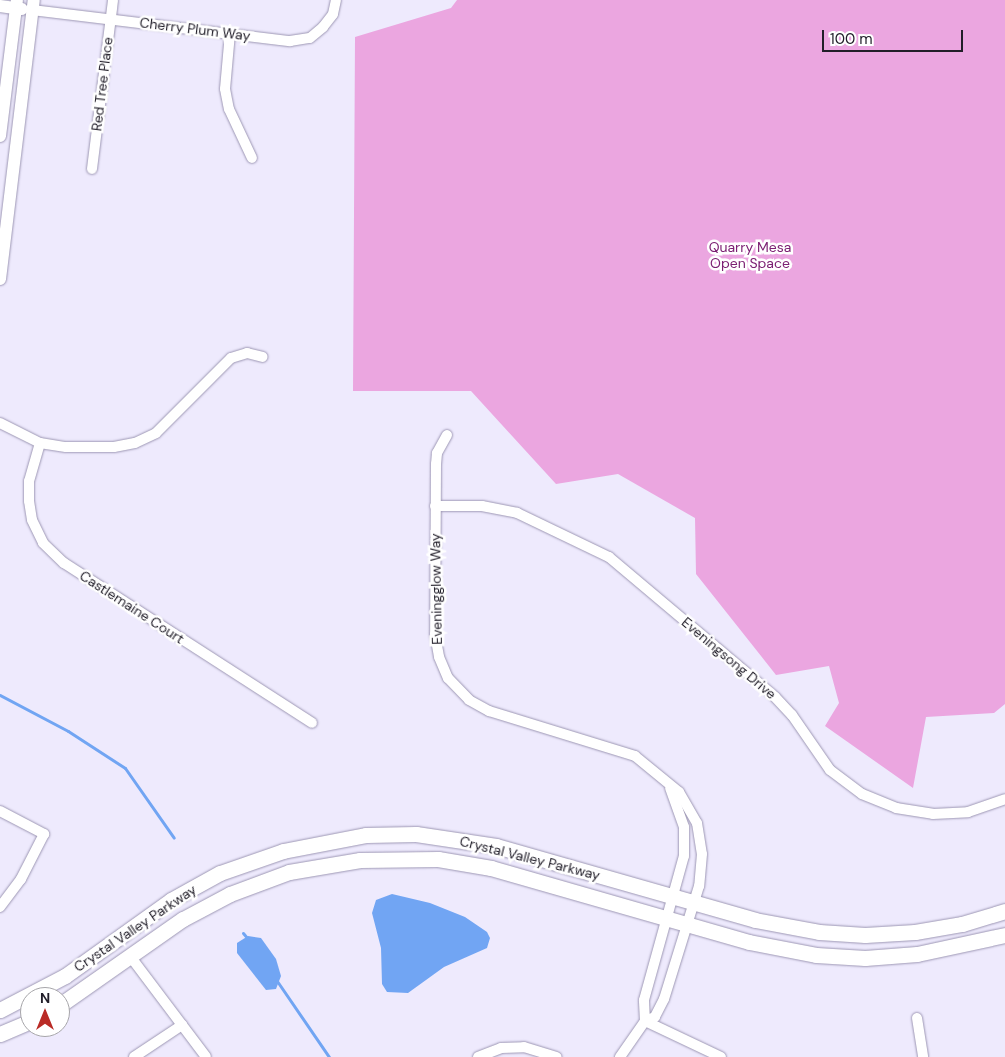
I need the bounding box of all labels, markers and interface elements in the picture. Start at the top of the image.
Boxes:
street label: Cherry Plum Way [139,14,251,44]
scale bar [825,20,966,52]
text: 100 m [830,29,873,49]
street label: Red Tree Place [88,36,116,132]
park label: Quarry Mesa Open Space [709,239,791,272]
street label: Eveningglow Way [427,533,445,645]
street label: Castlemaine Court [77,567,187,647]
street label: Eveningsong Drive [678,614,780,702]
street label: Crystal Valley Parkway [458,832,602,884]
street label: Crystal Valley Parkway [71,881,199,975]
north arrow [20,987,70,1037]
text: N [40,989,50,1007]

